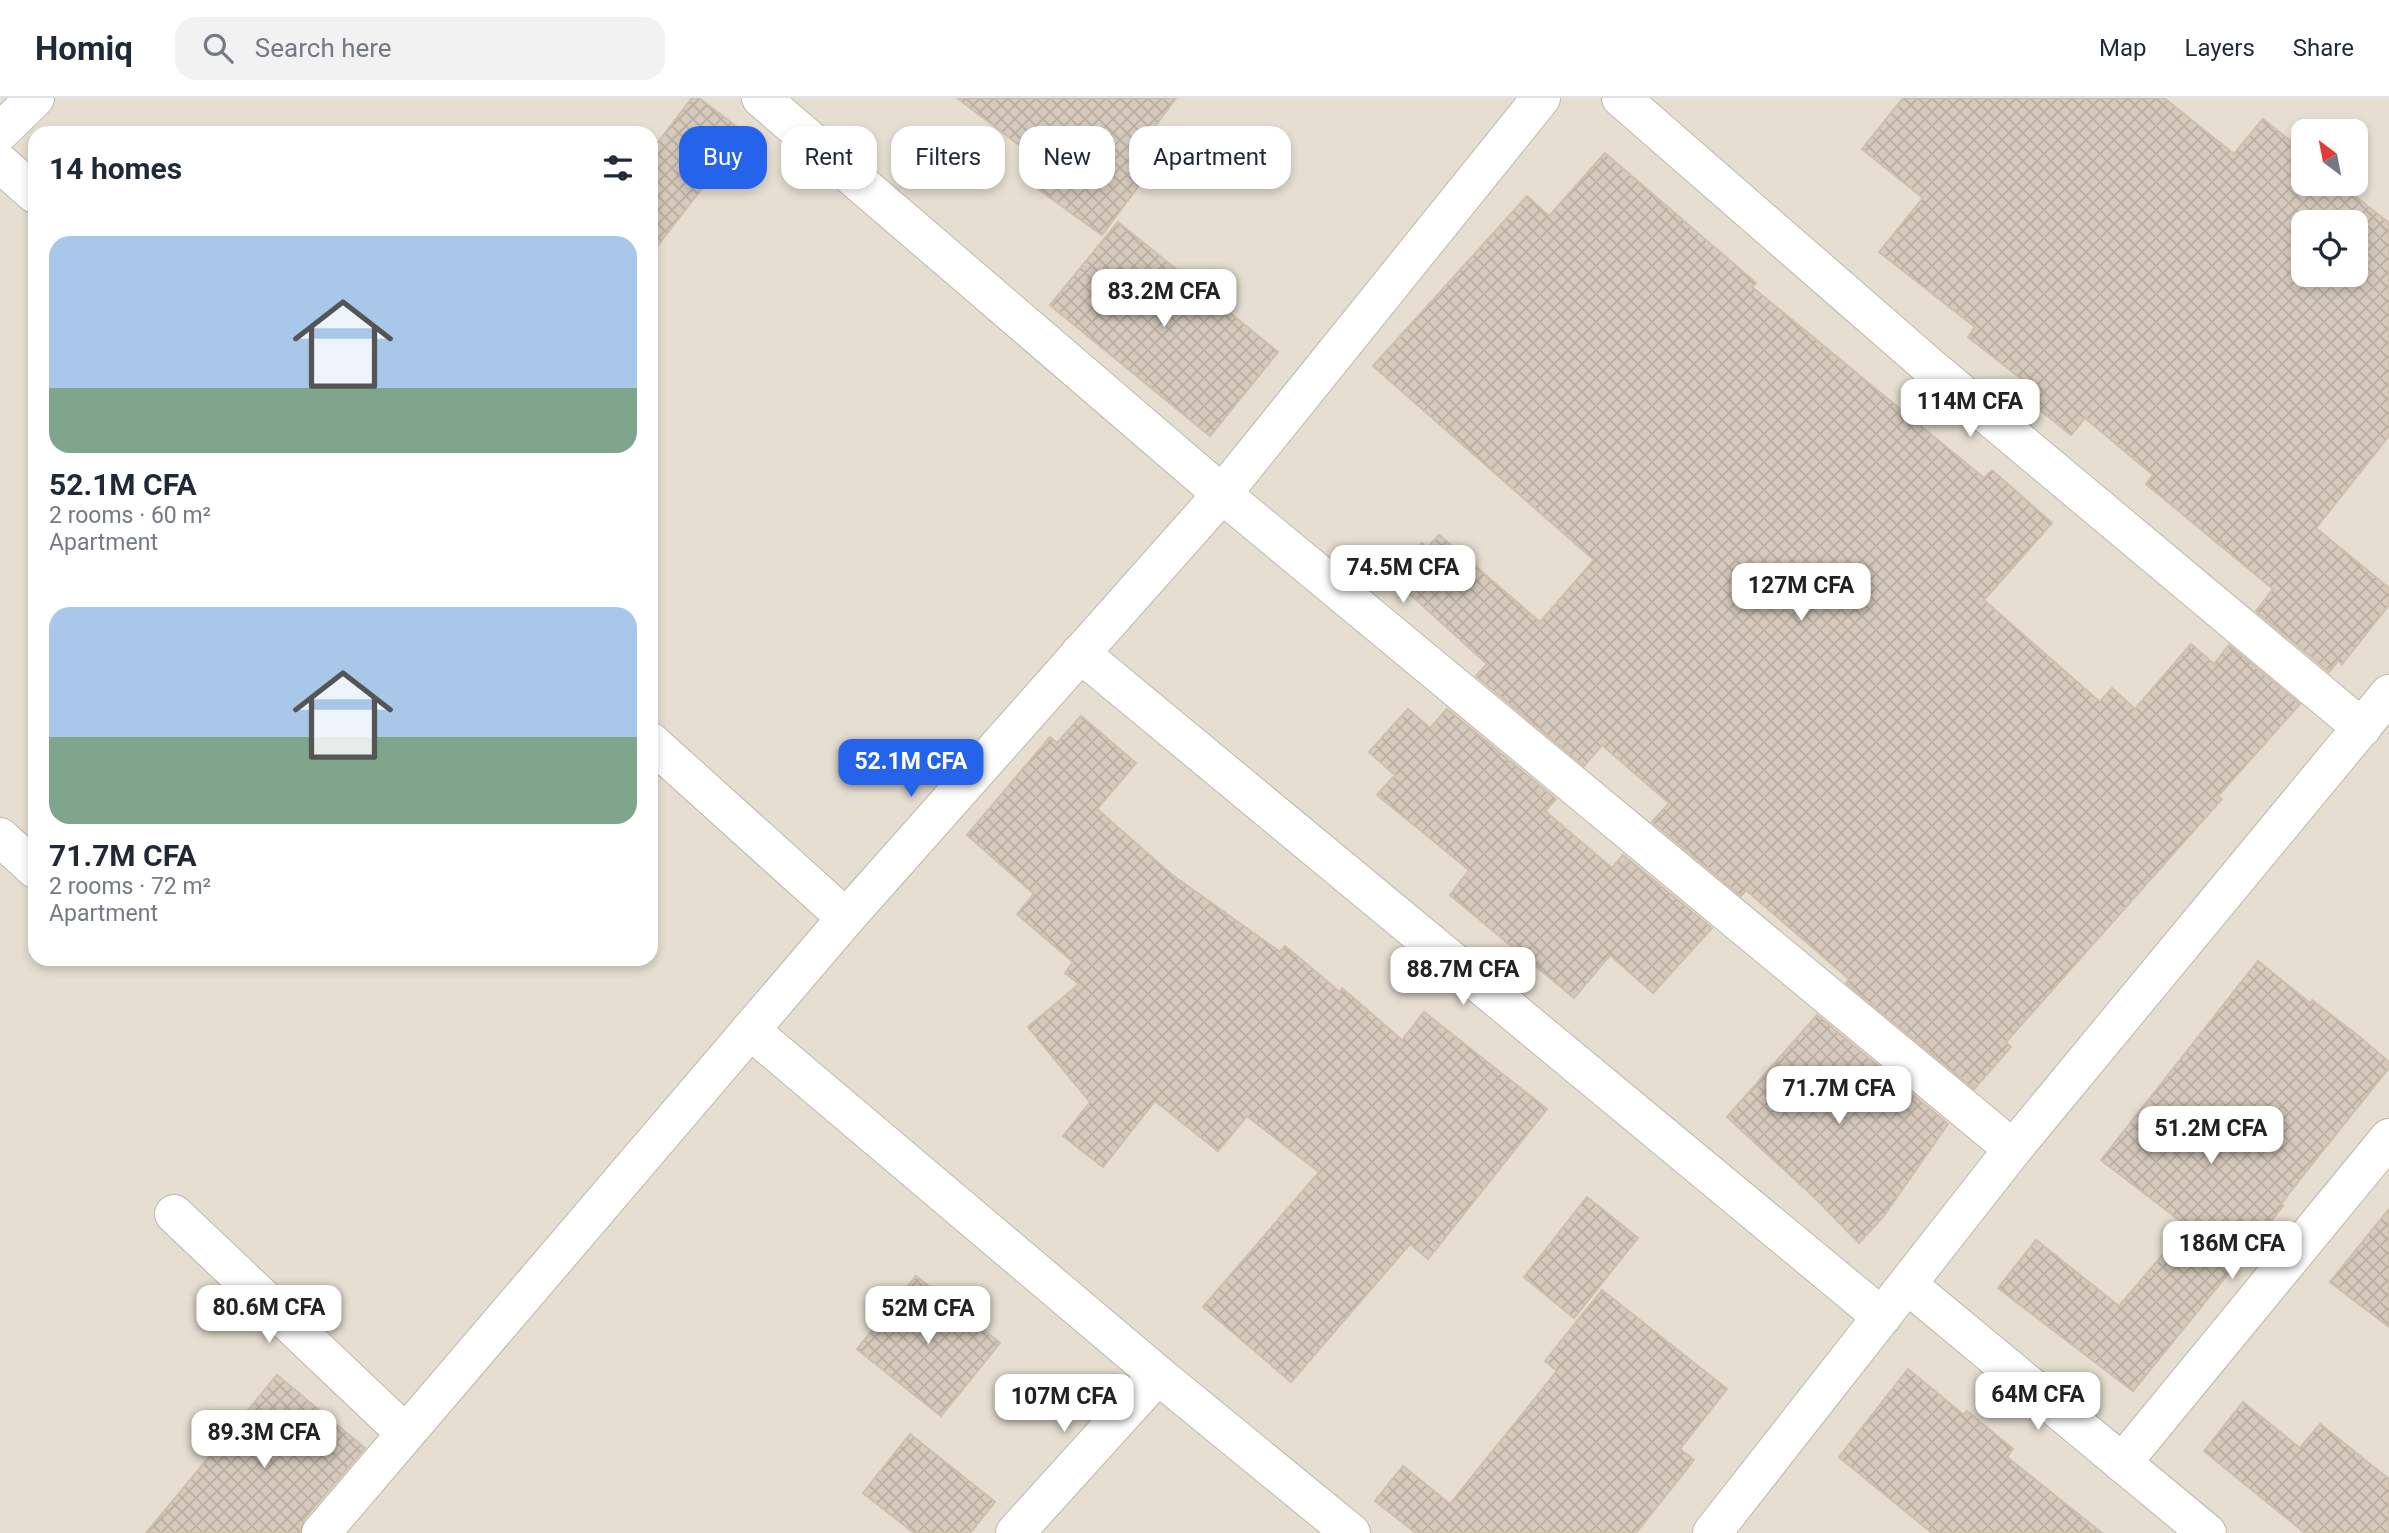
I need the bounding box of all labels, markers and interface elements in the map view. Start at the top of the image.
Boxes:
search box [175,17,665,80]
text: Homiq [35,29,133,68]
icon: search [199,29,237,67]
text: Search here [255,33,392,63]
text: Map [2099,34,2147,62]
text: Layers [2185,34,2255,62]
text: Share [2293,34,2354,62]
north arrow [2291,119,2368,196]
map controls [2291,119,2368,287]
chip: Buy [679,126,767,189]
chip: Rent [781,126,877,189]
chip: Filters [891,126,1005,189]
chip: New [1019,126,1115,189]
chip: Apartment [1129,126,1291,189]
icon: filters [599,149,637,187]
text: 14 homes [49,151,182,186]
button: locate [2291,210,2368,287]
pin: 83.2M CFA [1084,270,1244,329]
text: 83.2M CFA [1107,278,1221,305]
icon: home [280,281,406,407]
pin: 114M CFA [1898,380,2042,439]
text: 114M CFA [1917,388,2023,415]
text: 52.1M CFA [49,467,197,502]
text: 2 rooms · 60 m² [49,502,211,529]
text: Apartment [49,529,158,556]
pin: 74.5M CFA [1323,546,1483,605]
text: 74.5M CFA [1346,554,1460,581]
pin: 127M CFA [1729,564,1873,623]
text: 127M CFA [1748,572,1854,599]
icon: home [280,652,406,778]
pin: 52.1M CFA [831,740,991,799]
text: 52.1M CFA [854,748,968,775]
text: 71.7M CFA [49,838,197,873]
text: 2 rooms · 72 m² [49,873,211,900]
text: Apartment [49,900,158,927]
pin: 88.7M CFA [1383,948,1543,1007]
text: 88.7M CFA [1406,956,1520,983]
pin: 71.7M CFA [1759,1066,1919,1126]
text: 71.7M CFA [1782,1075,1896,1102]
pin: 51.2M CFA [2131,1107,2291,1166]
text: 51.2M CFA [2154,1115,2268,1142]
pin: 186M CFA [2160,1222,2304,1281]
text: 186M CFA [2179,1230,2285,1257]
pin: 80.6M CFA [189,1286,349,1345]
pin: 52M CFA [863,1286,993,1346]
text: 80.6M CFA [212,1294,326,1321]
text: 52M CFA [881,1295,975,1322]
pin: 64M CFA [1973,1372,2103,1432]
pin: 107M CFA [992,1374,1136,1434]
text: 64M CFA [1991,1381,2085,1408]
text: 107M CFA [1011,1383,1117,1410]
pin: 89.3M CFA [184,1410,344,1470]
text: 89.3M CFA [207,1419,321,1446]

